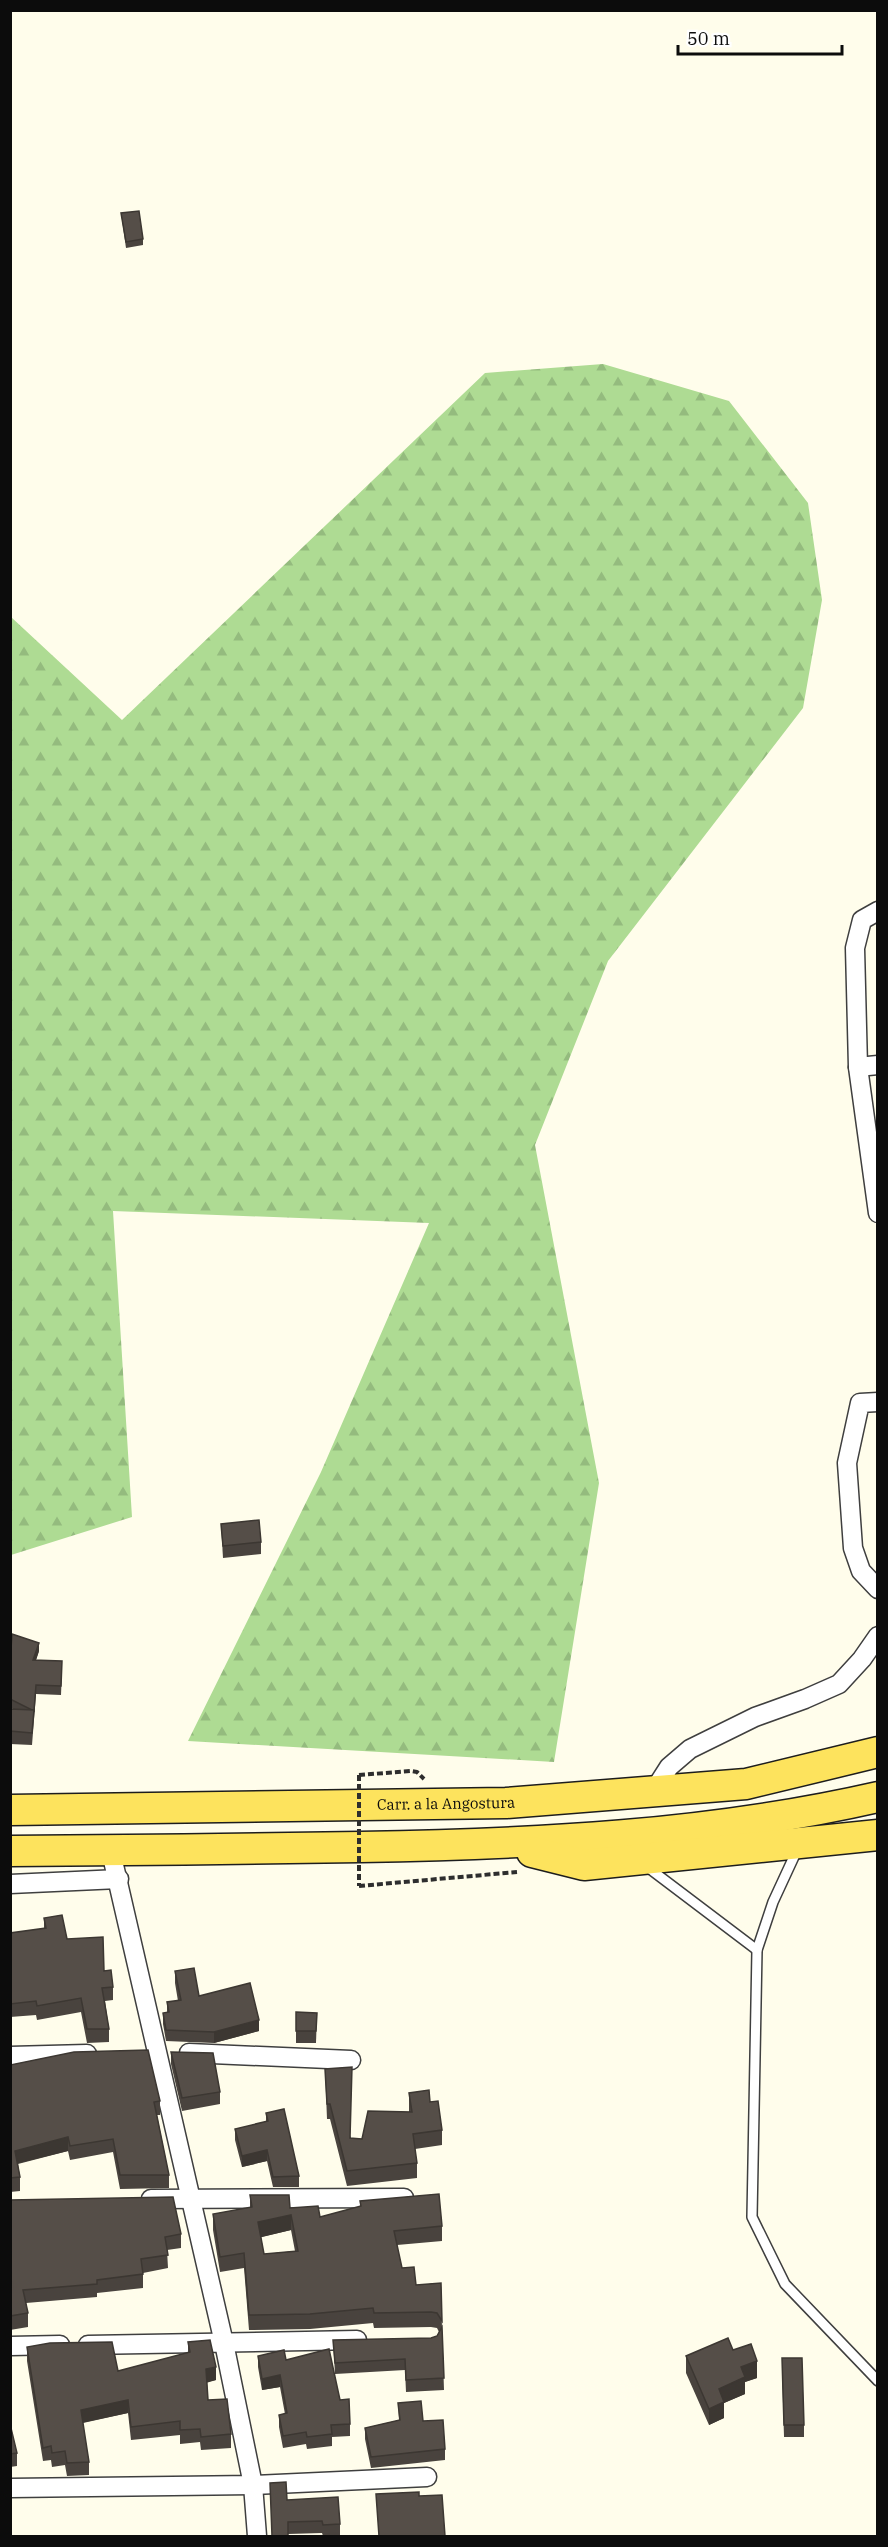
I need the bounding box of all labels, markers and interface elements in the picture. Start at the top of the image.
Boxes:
scale bar [678,18,842,56]
text: 50 m [687,27,730,50]
street label: Carr. a la Angostura [377,1792,516,1814]

